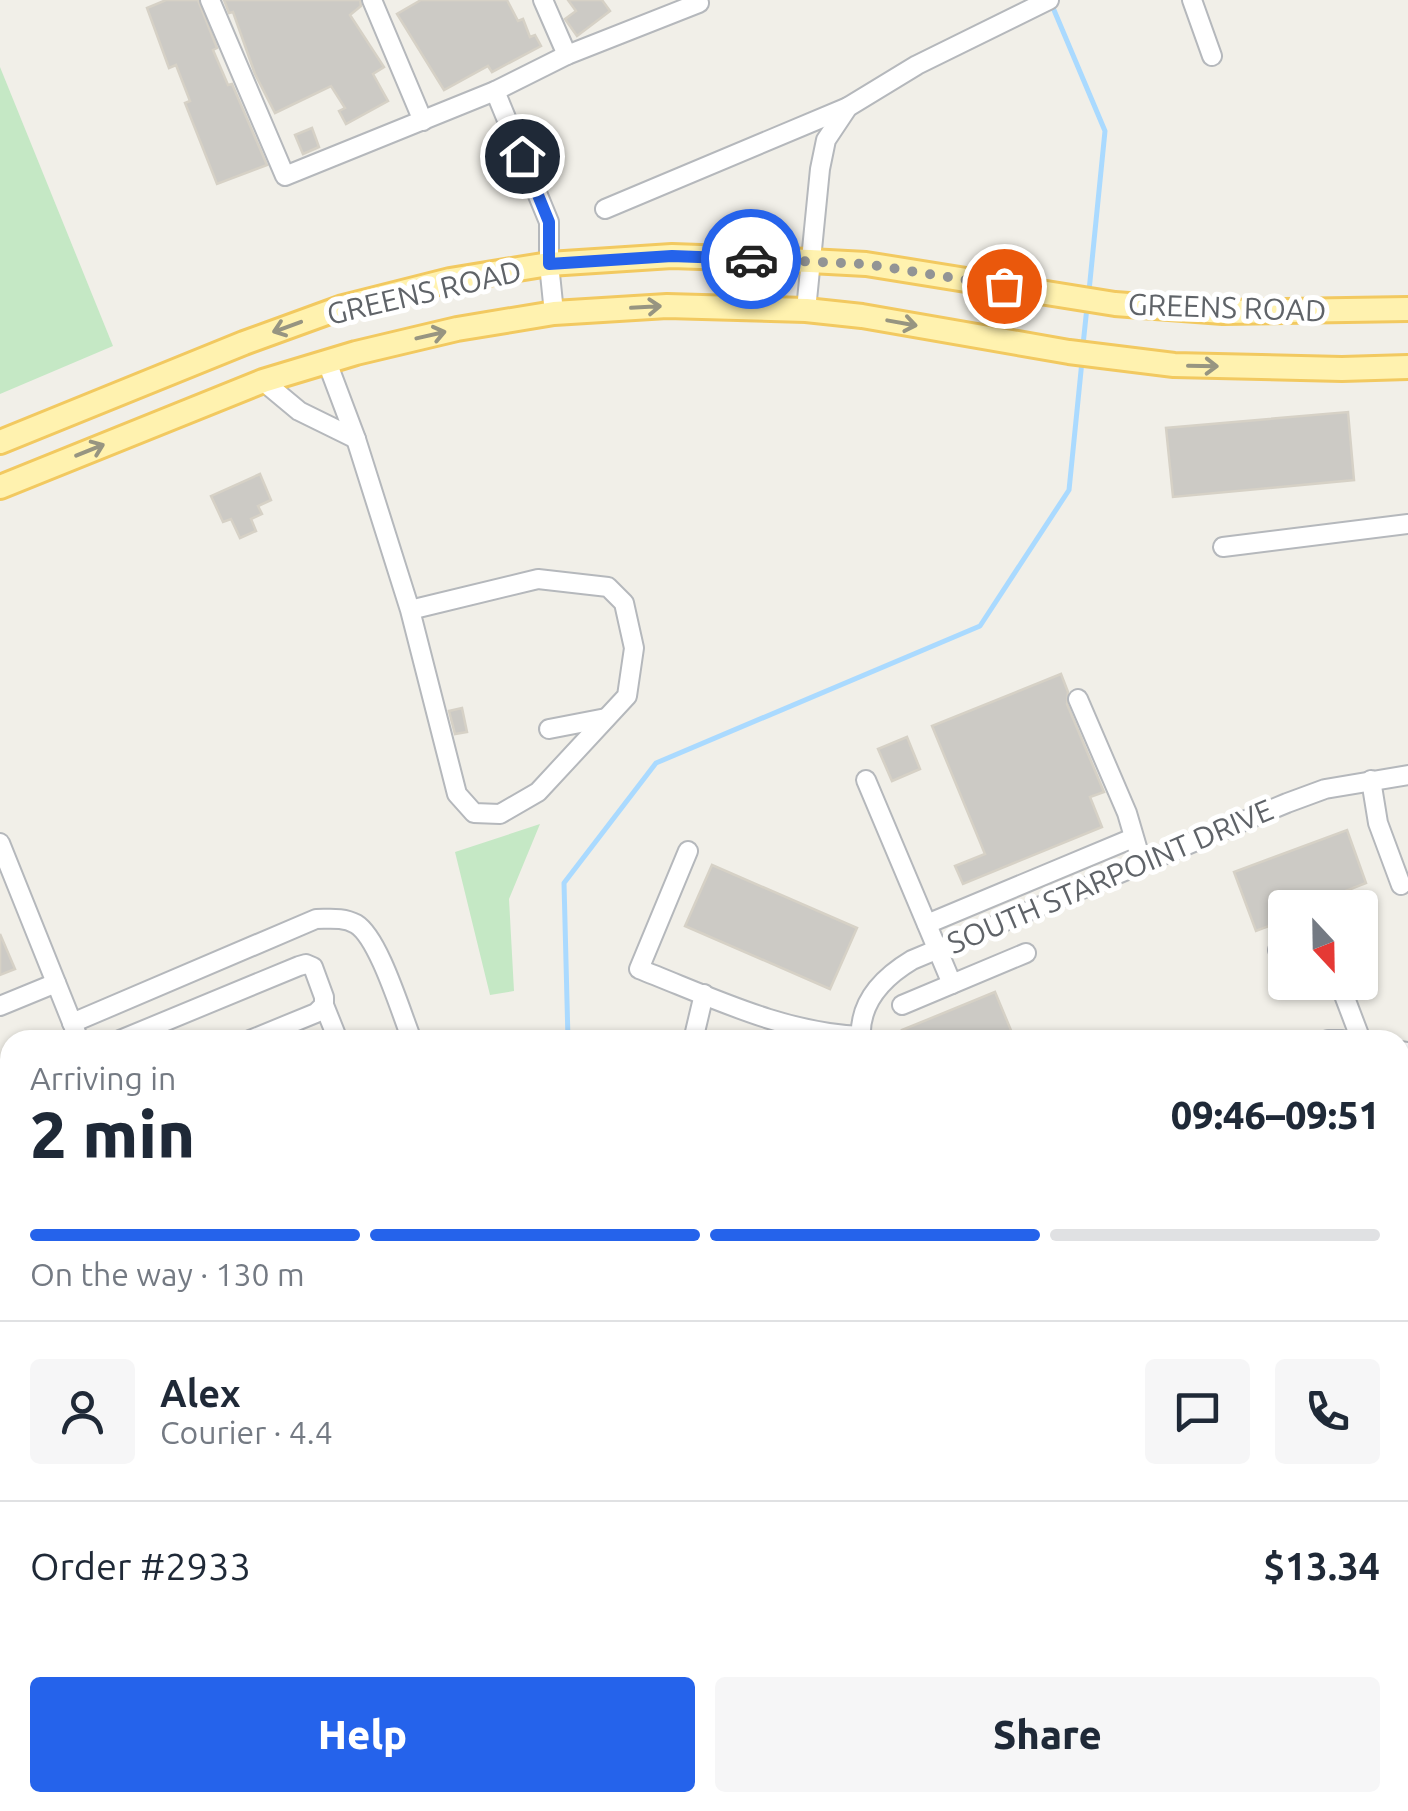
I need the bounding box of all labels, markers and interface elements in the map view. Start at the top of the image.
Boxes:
pin [480,114,565,199]
icon: home [495,129,550,184]
courier [701,209,801,309]
icon: car [724,232,779,287]
pin [962,244,1047,329]
street label: GREENS ROAD [323,253,525,331]
icon: bag [977,259,1032,314]
street label: GREENS ROAD [1127,287,1327,327]
one-way arrow [629,297,661,316]
one-way arrow [885,314,918,333]
one-way arrow [272,320,304,338]
one-way arrow [414,325,446,343]
one-way arrow [1186,356,1218,375]
one-way arrow [75,440,105,458]
street label: SOUTH STARPOINT DRIVE [942,792,1278,960]
north arrow [1268,890,1378,1000]
map controls [1268,890,1378,1000]
text: Arriving in [30,1060,176,1096]
text: 09:46–09:51 [1171,1094,1380,1136]
text: 2 min [30,1097,195,1170]
text: On the way · 130 m [30,1256,305,1292]
button: person [30,1359,135,1464]
button: chat [1145,1359,1250,1464]
button: phone [1275,1359,1380,1464]
text: Alex [160,1372,241,1414]
text: Courier · 4.4 [160,1414,333,1450]
text: Order #2933 [30,1545,251,1587]
text: $13.34 [1263,1545,1380,1587]
button: Help [30,1677,695,1792]
button: Share [715,1677,1380,1792]

